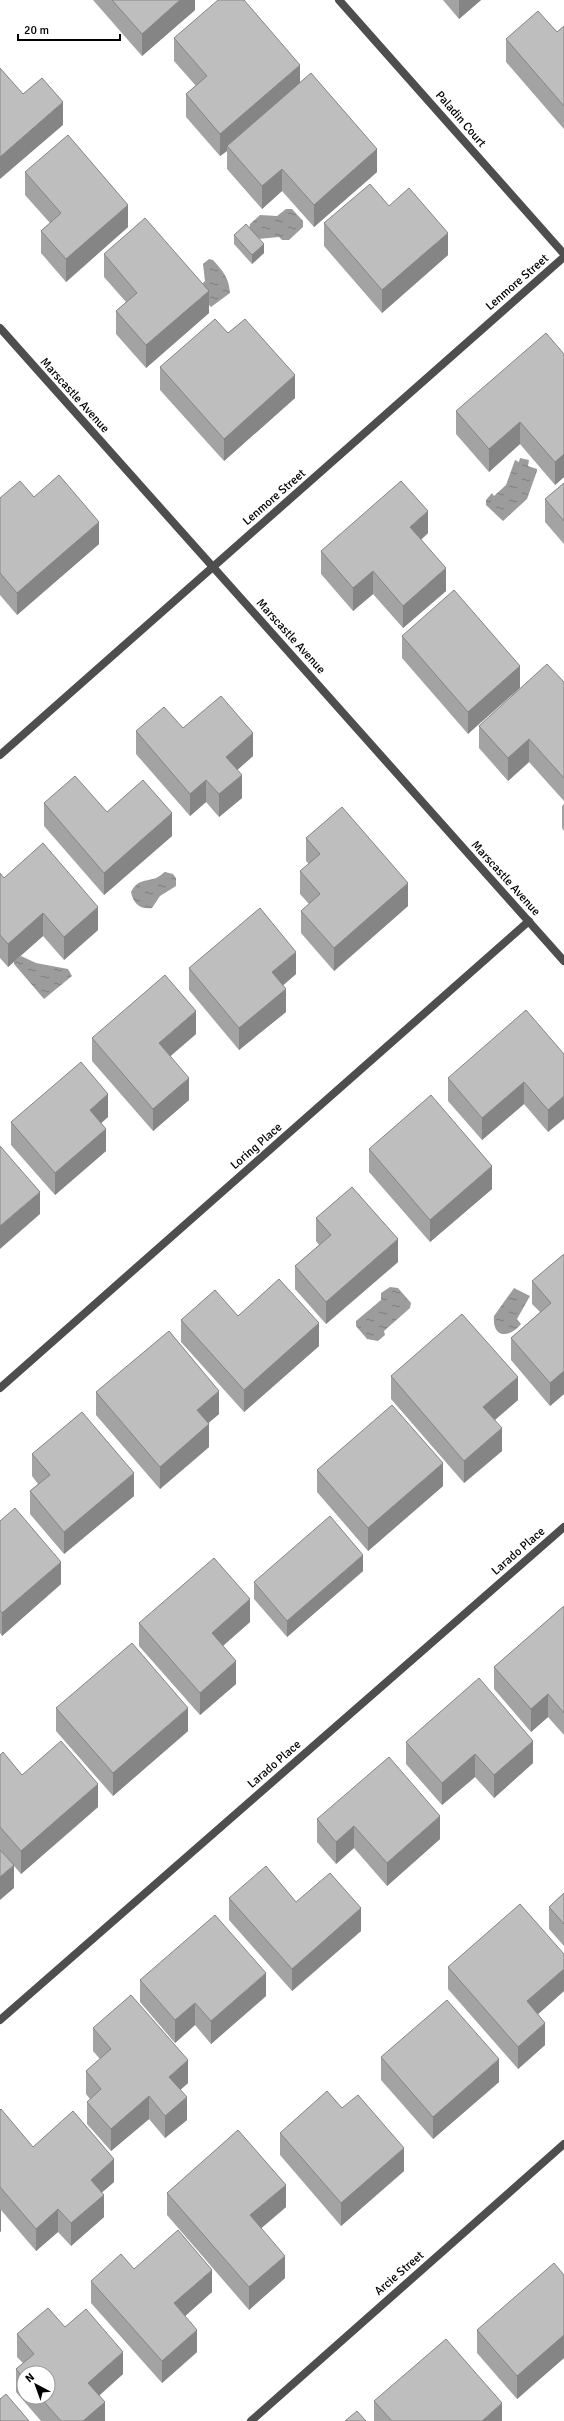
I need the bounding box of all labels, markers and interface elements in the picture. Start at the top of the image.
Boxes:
scale bar [18,16,120,42]
text: 20 m [24,23,49,38]
street label: Paladin Court [432,88,489,151]
street label: Lenmore Street [483,251,552,314]
street label: Marscastle Avenue [37,355,112,436]
street label: Lenmore Street [240,466,309,529]
street label: Marscastle Avenue [253,596,328,677]
street label: Marscastle Avenue [468,838,543,919]
street label: Loring Place [227,1120,285,1173]
street label: Larado Place [489,1524,548,1579]
street label: Larado Place [245,1737,304,1792]
street label: Arcie Street [372,2248,427,2299]
north arrow [16,2365,56,2405]
text: N [23,2370,37,2385]

